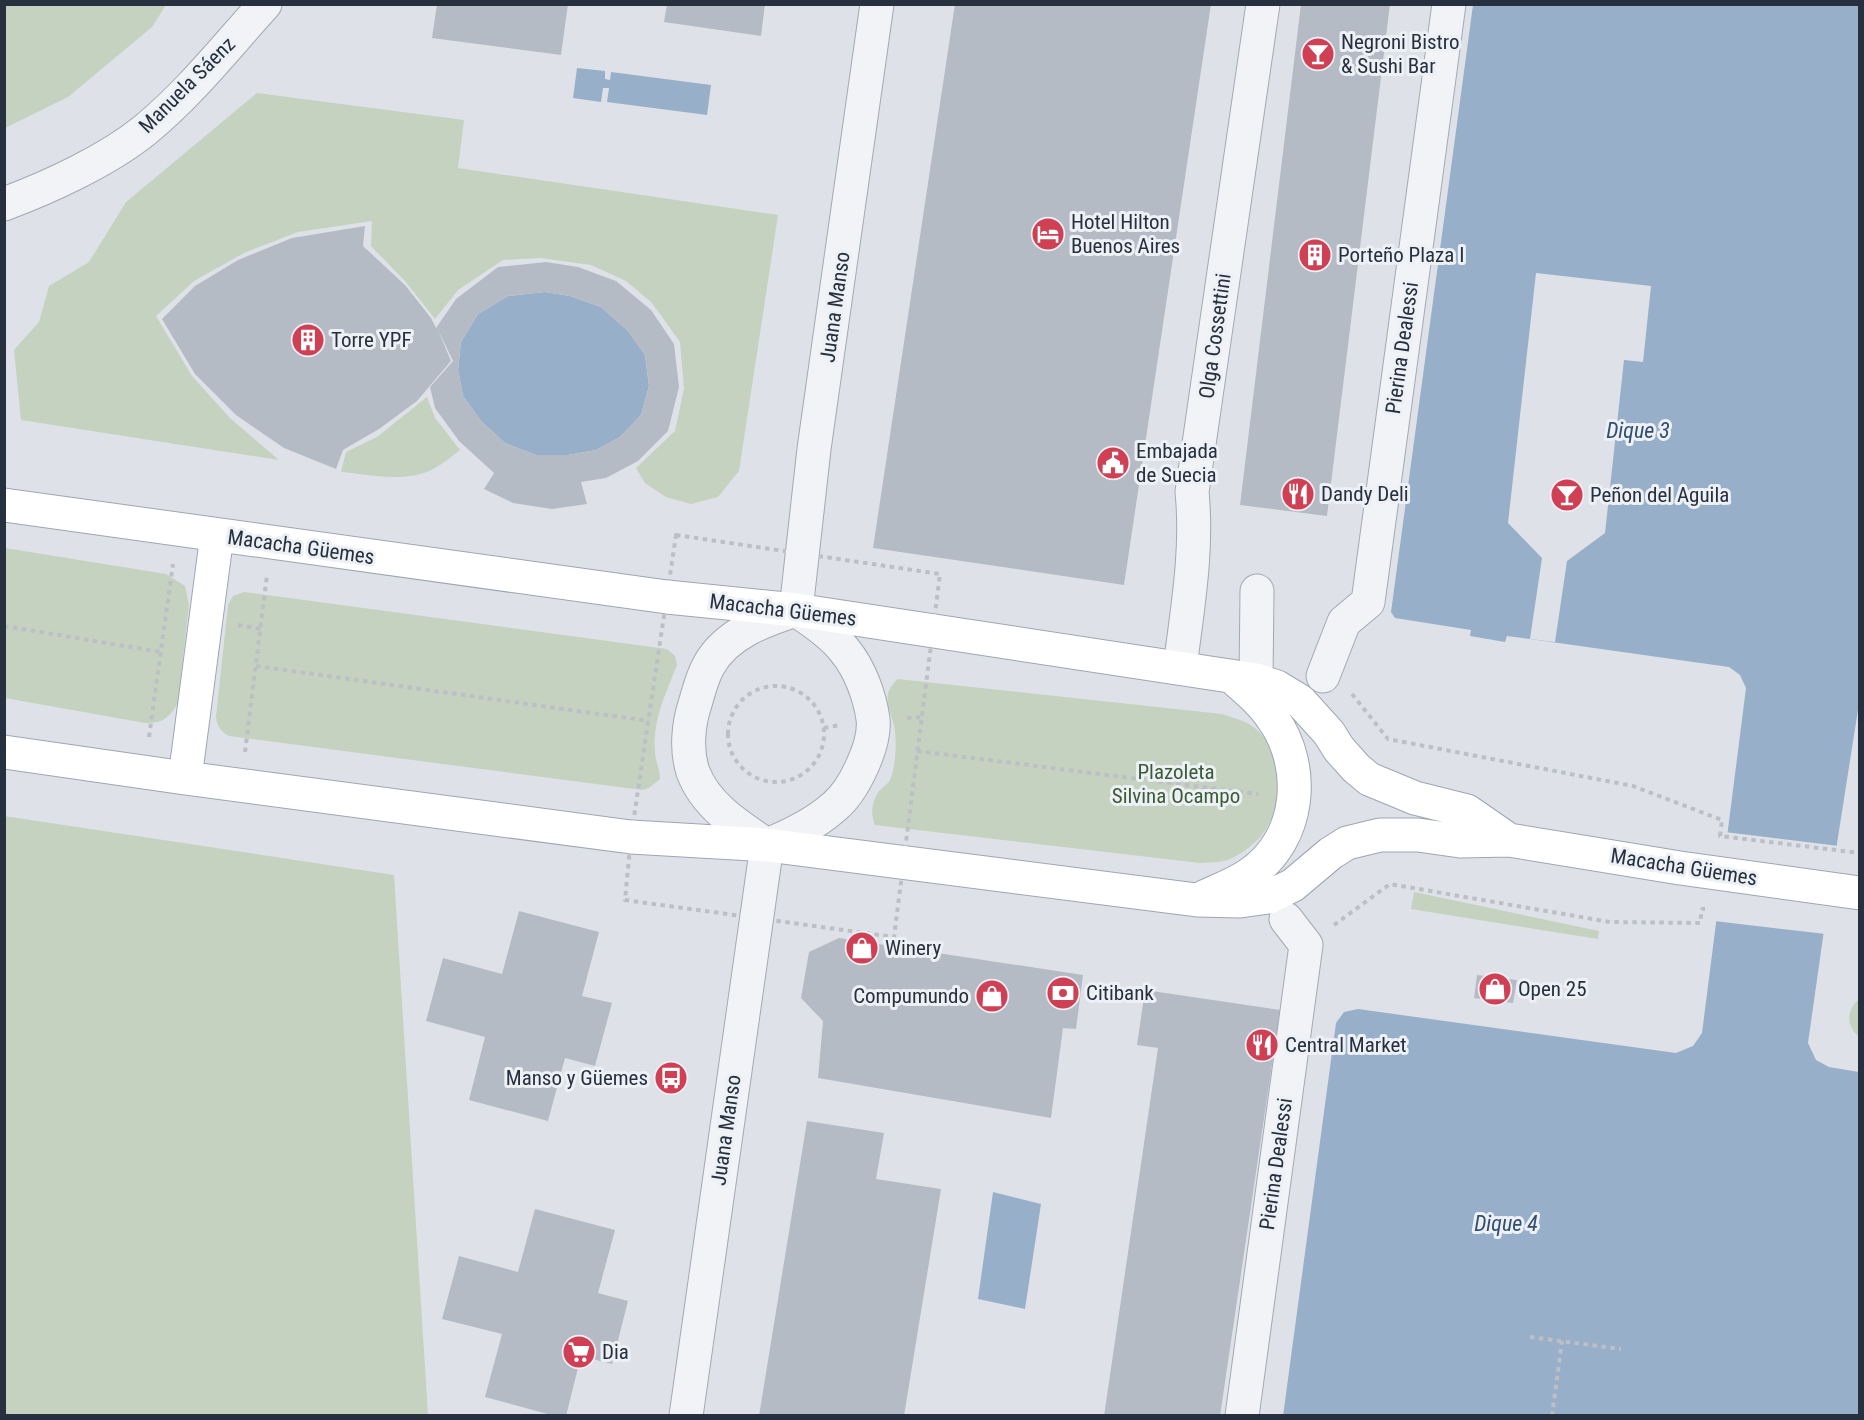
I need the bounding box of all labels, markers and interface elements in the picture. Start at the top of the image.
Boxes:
place label: Negroni Bistro & Sushi Bar [1341,30,1460,78]
street label: Manuela Sáenz [134,32,240,138]
bar icon: Negroni Bistro & Sushi Bar [1300,36,1336,72]
place label: Hotel Hilton Buenos Aires [1071,210,1180,258]
hotel icon: Hotel Hilton Buenos Aires [1030,216,1066,252]
building icon: Porteño Plaza I [1297,237,1333,273]
place label: Porteño Plaza I [1338,243,1464,267]
street label: Juana Manso [815,250,855,364]
street label: Olga Cossettini [1194,272,1236,400]
street label: Pierina Dealessi [1381,280,1423,416]
building icon: Torre YPF [290,322,326,358]
place label: Torre YPF [331,328,411,352]
water label: Dique 3 [1606,418,1670,443]
place label: Embajada de Suecia [1136,439,1218,487]
public building icon: Embajada de Suecia [1095,445,1131,481]
restaurant icon: Dandy Deli [1280,476,1316,512]
bar icon: Peñon del Aguila [1549,477,1585,513]
place label: Dandy Deli [1321,482,1409,506]
place label: Peñon del Aguila [1590,483,1729,507]
street label: Macacha Güemes [226,525,376,569]
street label: Macacha Güemes [708,589,858,631]
park label: Plazoleta Silvina Ocampo [1112,760,1240,808]
street label: Macacha Güemes [1609,844,1759,890]
shop icon: Winery [844,930,880,966]
place label: Winery [885,936,941,960]
shop icon: Open 25 [1477,971,1513,1007]
bank icon: Citibank [1045,975,1081,1011]
place label: Open 25 [1518,977,1587,1001]
shop icon: Compumundo [974,978,1010,1014]
place label: Citibank [1086,981,1154,1005]
place label: Compumundo [853,984,969,1008]
restaurant icon: Central Market [1244,1027,1280,1063]
place label: Central Market [1285,1033,1406,1057]
bus stop icon: Manso y Güemes [653,1060,689,1096]
place label: Manso y Güemes [506,1066,648,1090]
street label: Juana Manso [706,1073,746,1187]
street label: Pierina Dealessi [1255,1096,1297,1232]
water label: Dique 4 [1474,1211,1538,1236]
supermarket icon: Dia [561,1334,597,1370]
place label: Dia [602,1340,629,1364]

